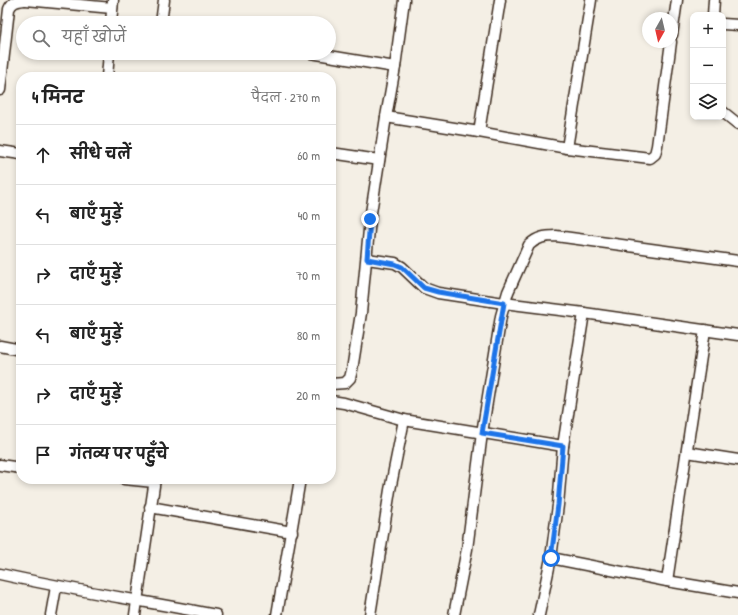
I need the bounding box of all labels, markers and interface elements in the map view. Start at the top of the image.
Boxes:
north arrow [642,12,678,48]
map controls [690,12,726,120]
button: + [690,12,726,48]
search box [16,16,336,60]
text: यहाँ खोजें [62,26,126,47]
icon: search [30,27,52,49]
button: − [690,48,726,84]
button: layers [690,84,726,120]
text: 4 मिनट [32,85,84,108]
text: पैदल · 270 m [251,88,320,106]
text: सीधे चलें [70,143,131,164]
icon: ahead [32,144,54,166]
text: 60 m [297,146,320,164]
text: बाएँ मुड़ें [70,203,122,224]
icon: left [32,204,54,226]
text: 40 m [297,206,320,224]
route end [361,210,379,228]
text: दाएँ मुड़ें [70,263,122,284]
icon: right [32,264,54,286]
text: 70 m [296,266,320,284]
text: बाएँ मुड़ें [70,323,122,344]
icon: left [32,324,54,346]
text: 80 m [297,326,320,344]
text: दाएँ मुड़ें [70,383,122,404]
icon: right [32,384,54,406]
text: 20 m [296,386,320,404]
text: गंतव्य पर पहुँचे [70,443,168,464]
icon: arrive [32,444,54,466]
route start [542,549,560,567]

